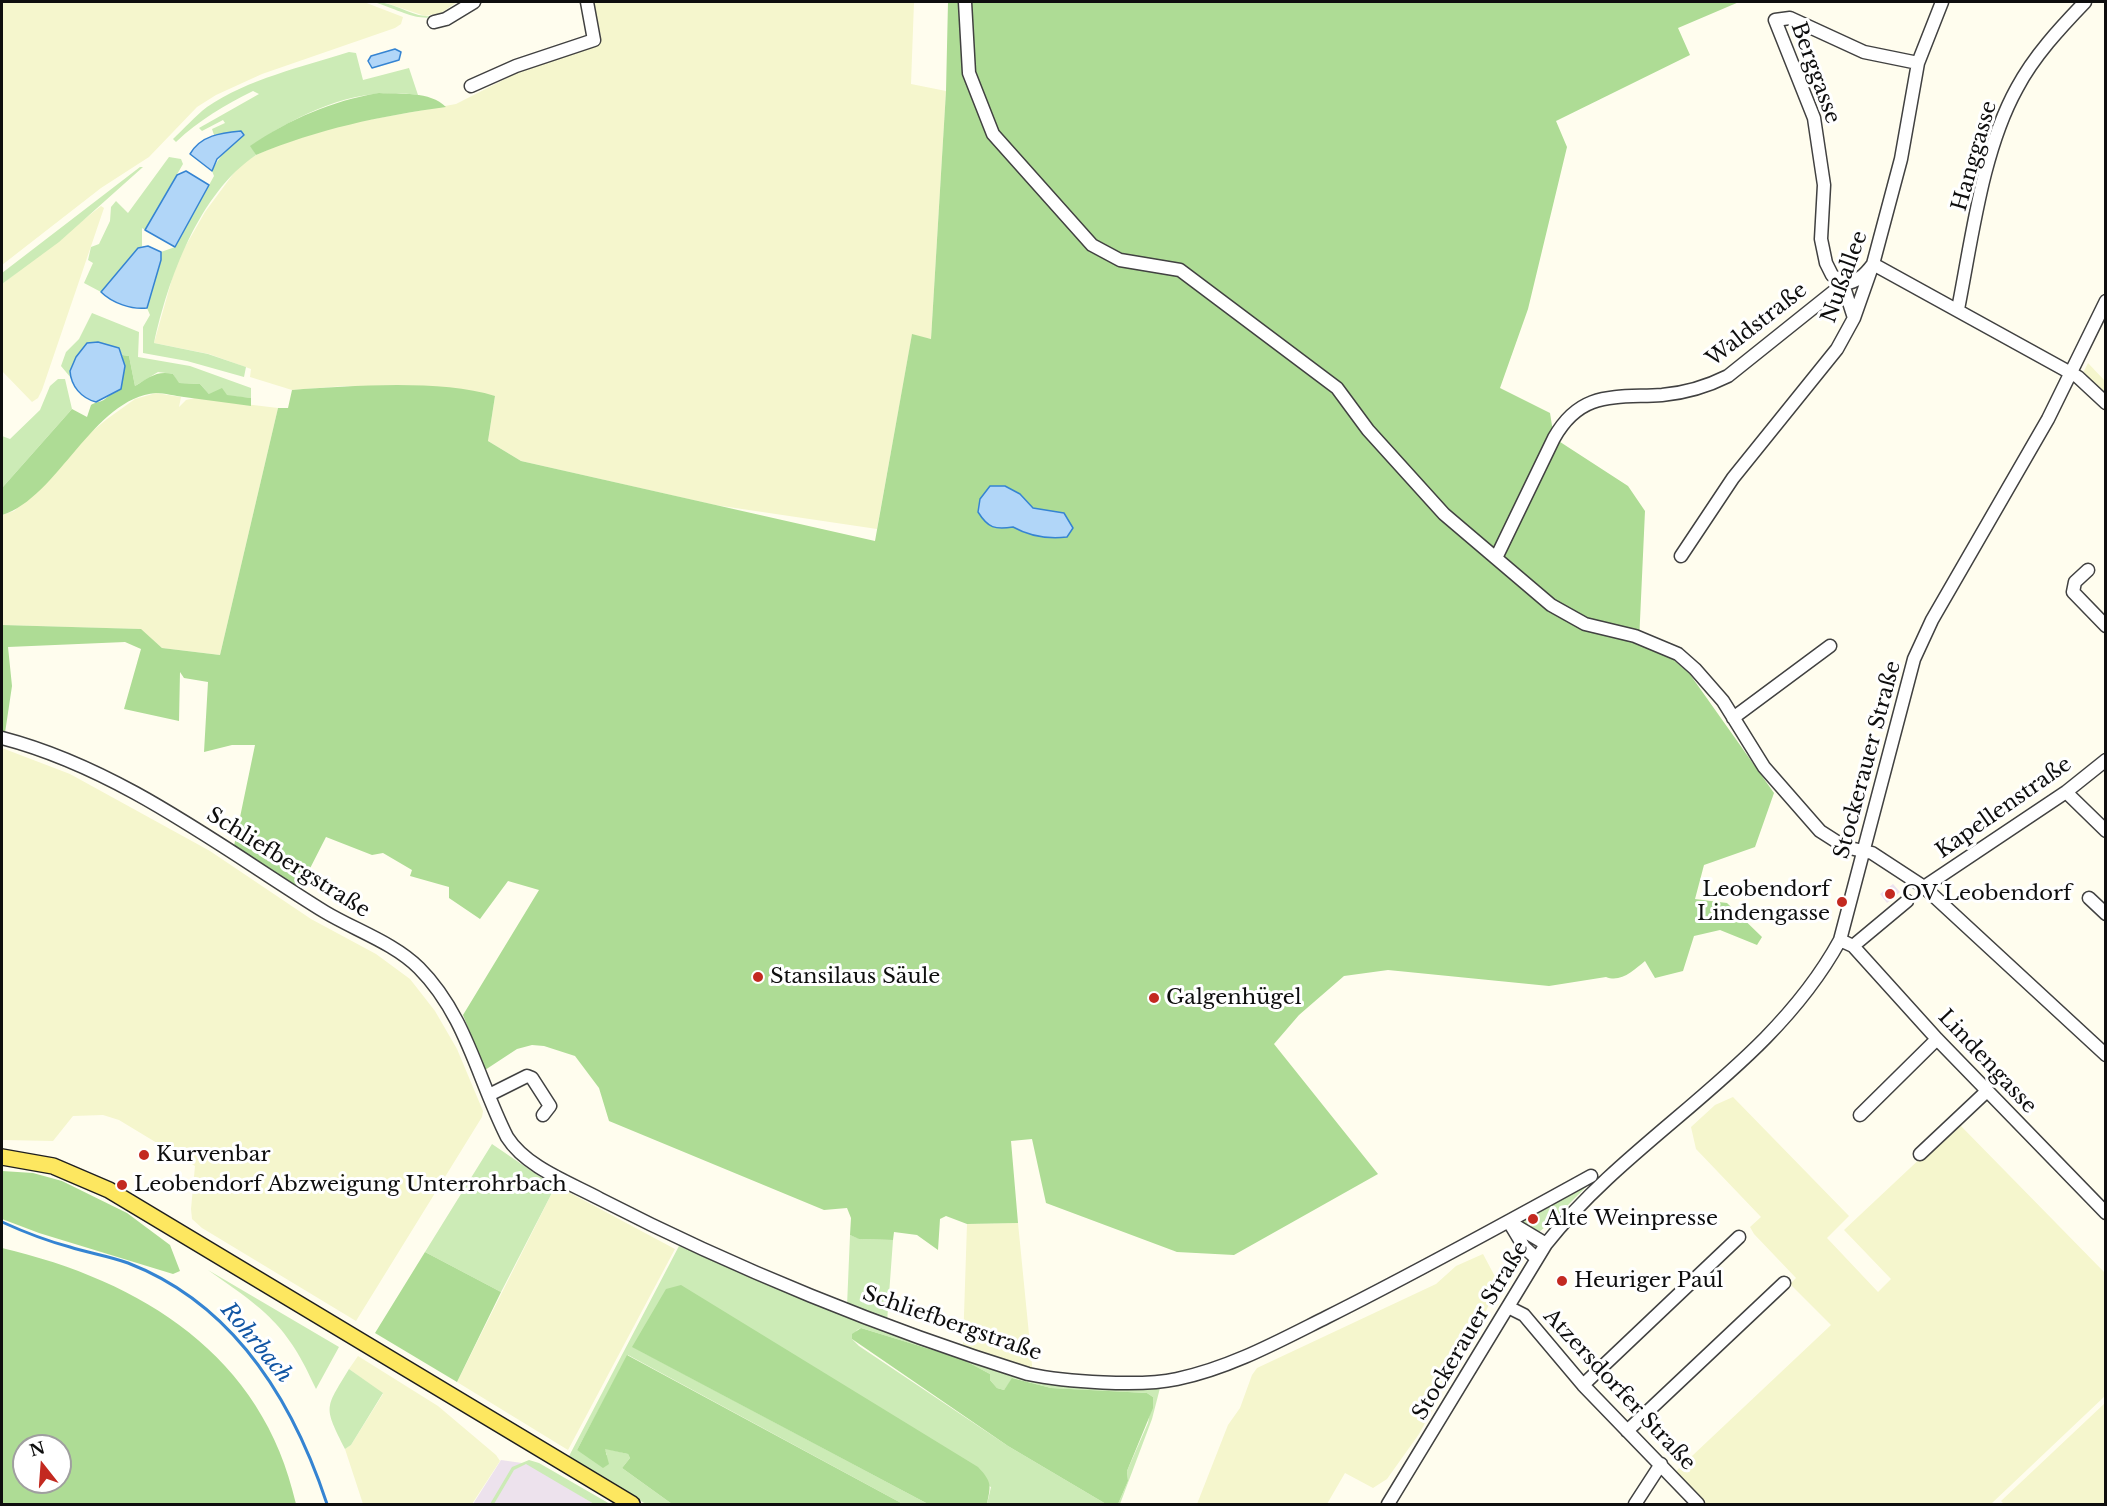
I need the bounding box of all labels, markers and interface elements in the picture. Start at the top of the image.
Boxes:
street label: Berggasse [1785,19,1845,127]
street label: Hanggasse [1947,98,2003,214]
street label: Nußallee [1817,228,1873,326]
street label: Waldstraße [1702,278,1812,372]
street label: Stockerauer Straße [1829,658,1907,862]
street label: Kapellenstraße [1931,752,2077,864]
street label: Schliefbergstraße [202,803,374,923]
place label: Leobendorf Lindengasse [1697,877,1830,927]
place label: OV Leobendorf [1902,881,2072,907]
marker: OV Leobendorf [1883,887,1897,901]
marker: Leobendorf Lindengasse [1835,895,1849,909]
place label: Stansilaus Säule [770,964,940,990]
marker: Stansilaus Säule [751,970,765,984]
place label: Galgenhügel [1166,985,1302,1011]
marker: Galgenhügel [1147,991,1161,1005]
street label: Lindengasse [1932,1005,2042,1119]
place label: Kurvenbar [156,1142,270,1168]
marker: Kurvenbar [137,1148,151,1162]
place label: Leobendorf Abzweigung Unterrohrbach [134,1172,567,1198]
marker: Leobendorf Abzweigung Unterrohrbach [115,1178,129,1192]
place label: Alte Weinpresse [1545,1206,1718,1232]
marker: Alte Weinpresse [1526,1212,1540,1226]
street label: Stockerauer Straße [1408,1237,1534,1425]
place label: Heuriger Paul [1574,1268,1723,1294]
marker: Heuriger Paul [1555,1274,1569,1288]
street label: Schliefbergstraße [859,1282,1045,1366]
water label: Rohrbach [215,1297,297,1389]
street label: Atzersdorfer Straße [1538,1304,1700,1476]
north arrow [12,1434,72,1494]
text: N [27,1437,47,1460]

